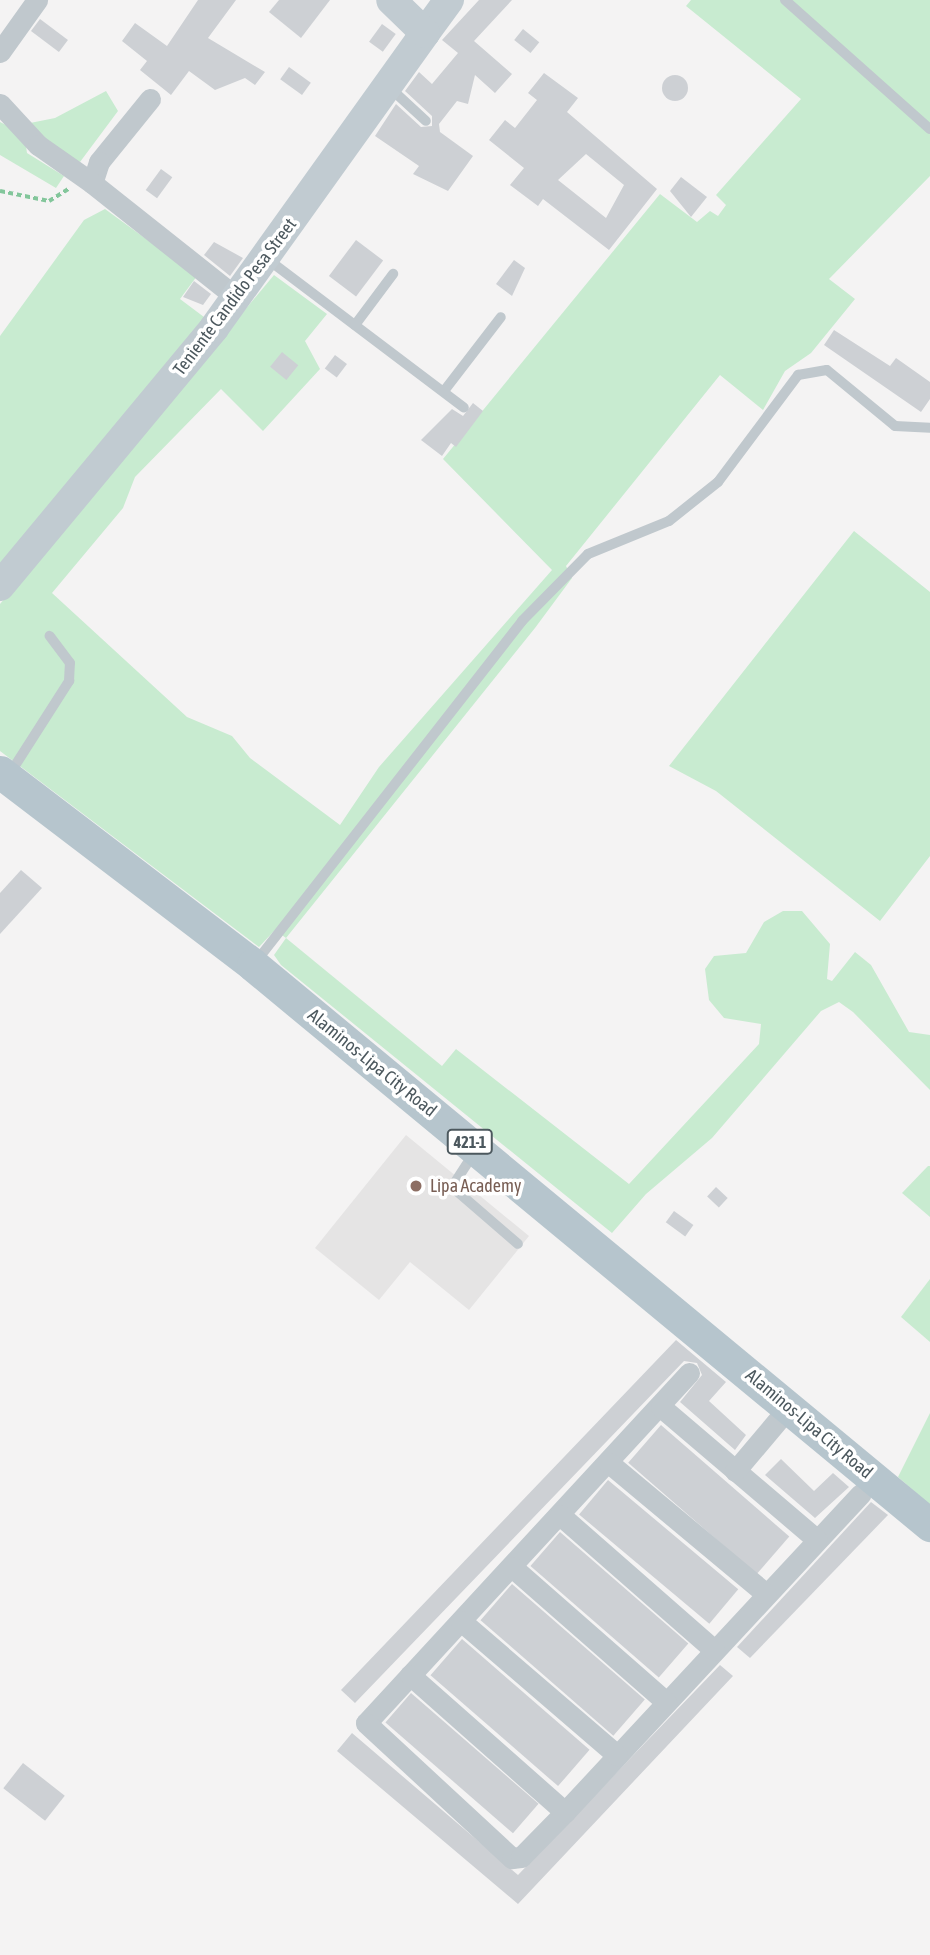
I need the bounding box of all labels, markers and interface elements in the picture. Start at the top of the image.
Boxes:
street label: Teniente Candido Pesa Street [169,214,301,380]
street label: Alaminos-Lipa City Road [303,1004,441,1122]
road number: 421-1 [446,1130,494,1154]
place label: Lipa Academy [430,1175,521,1197]
marker: Lipa Academy [408,1178,424,1194]
street label: Alaminos-Lipa City Road [741,1365,877,1483]

